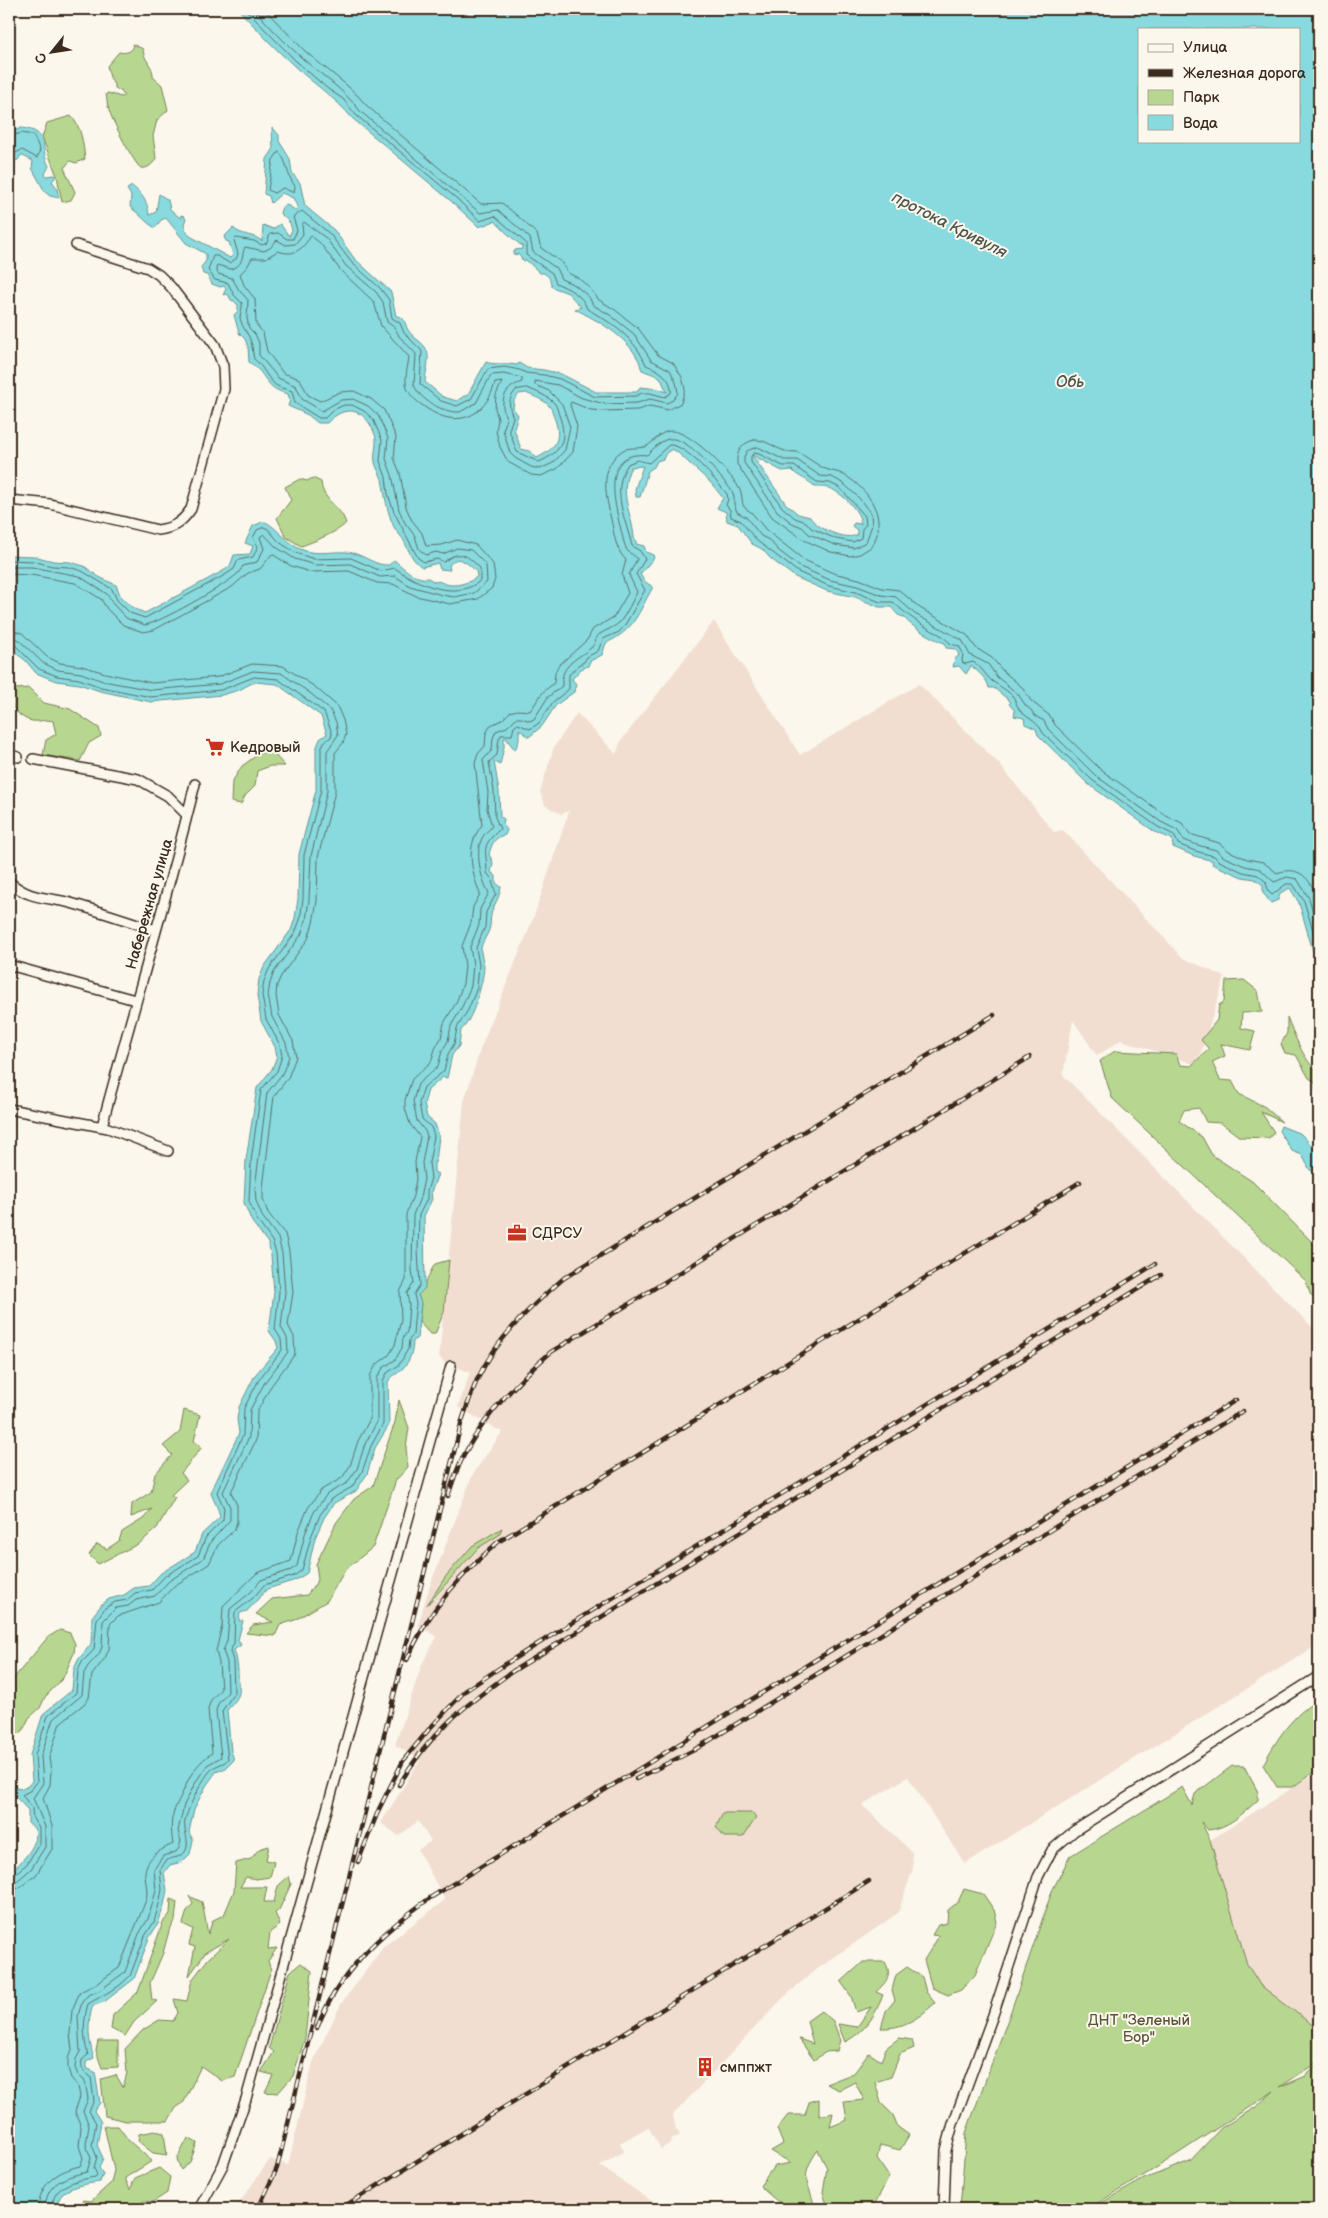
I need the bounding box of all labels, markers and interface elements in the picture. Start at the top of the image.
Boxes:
north arrow [28,28,78,78]
legend [1138,28,1300,142]
text: Улица [1183,38,1228,57]
text: С [31,50,51,67]
text: Железная дорога [1183,64,1306,83]
text: Парк [1183,88,1220,107]
text: Вода [1183,114,1218,133]
water label: протока Кривуля [889,188,1010,263]
water label: Обь [1056,373,1084,392]
supermarket icon: Кедровый [204,736,226,758]
place label: Кедровый [230,738,301,757]
street label: Набережная улица [122,836,177,972]
office icon: СДРСУ [506,1222,528,1244]
place label: СДРСУ [532,1224,582,1243]
park label: ДНТ "Зеленый Бор" [1088,2011,1190,2047]
building icon: смппжт [694,2056,716,2078]
place label: смппжт [720,2058,772,2077]

